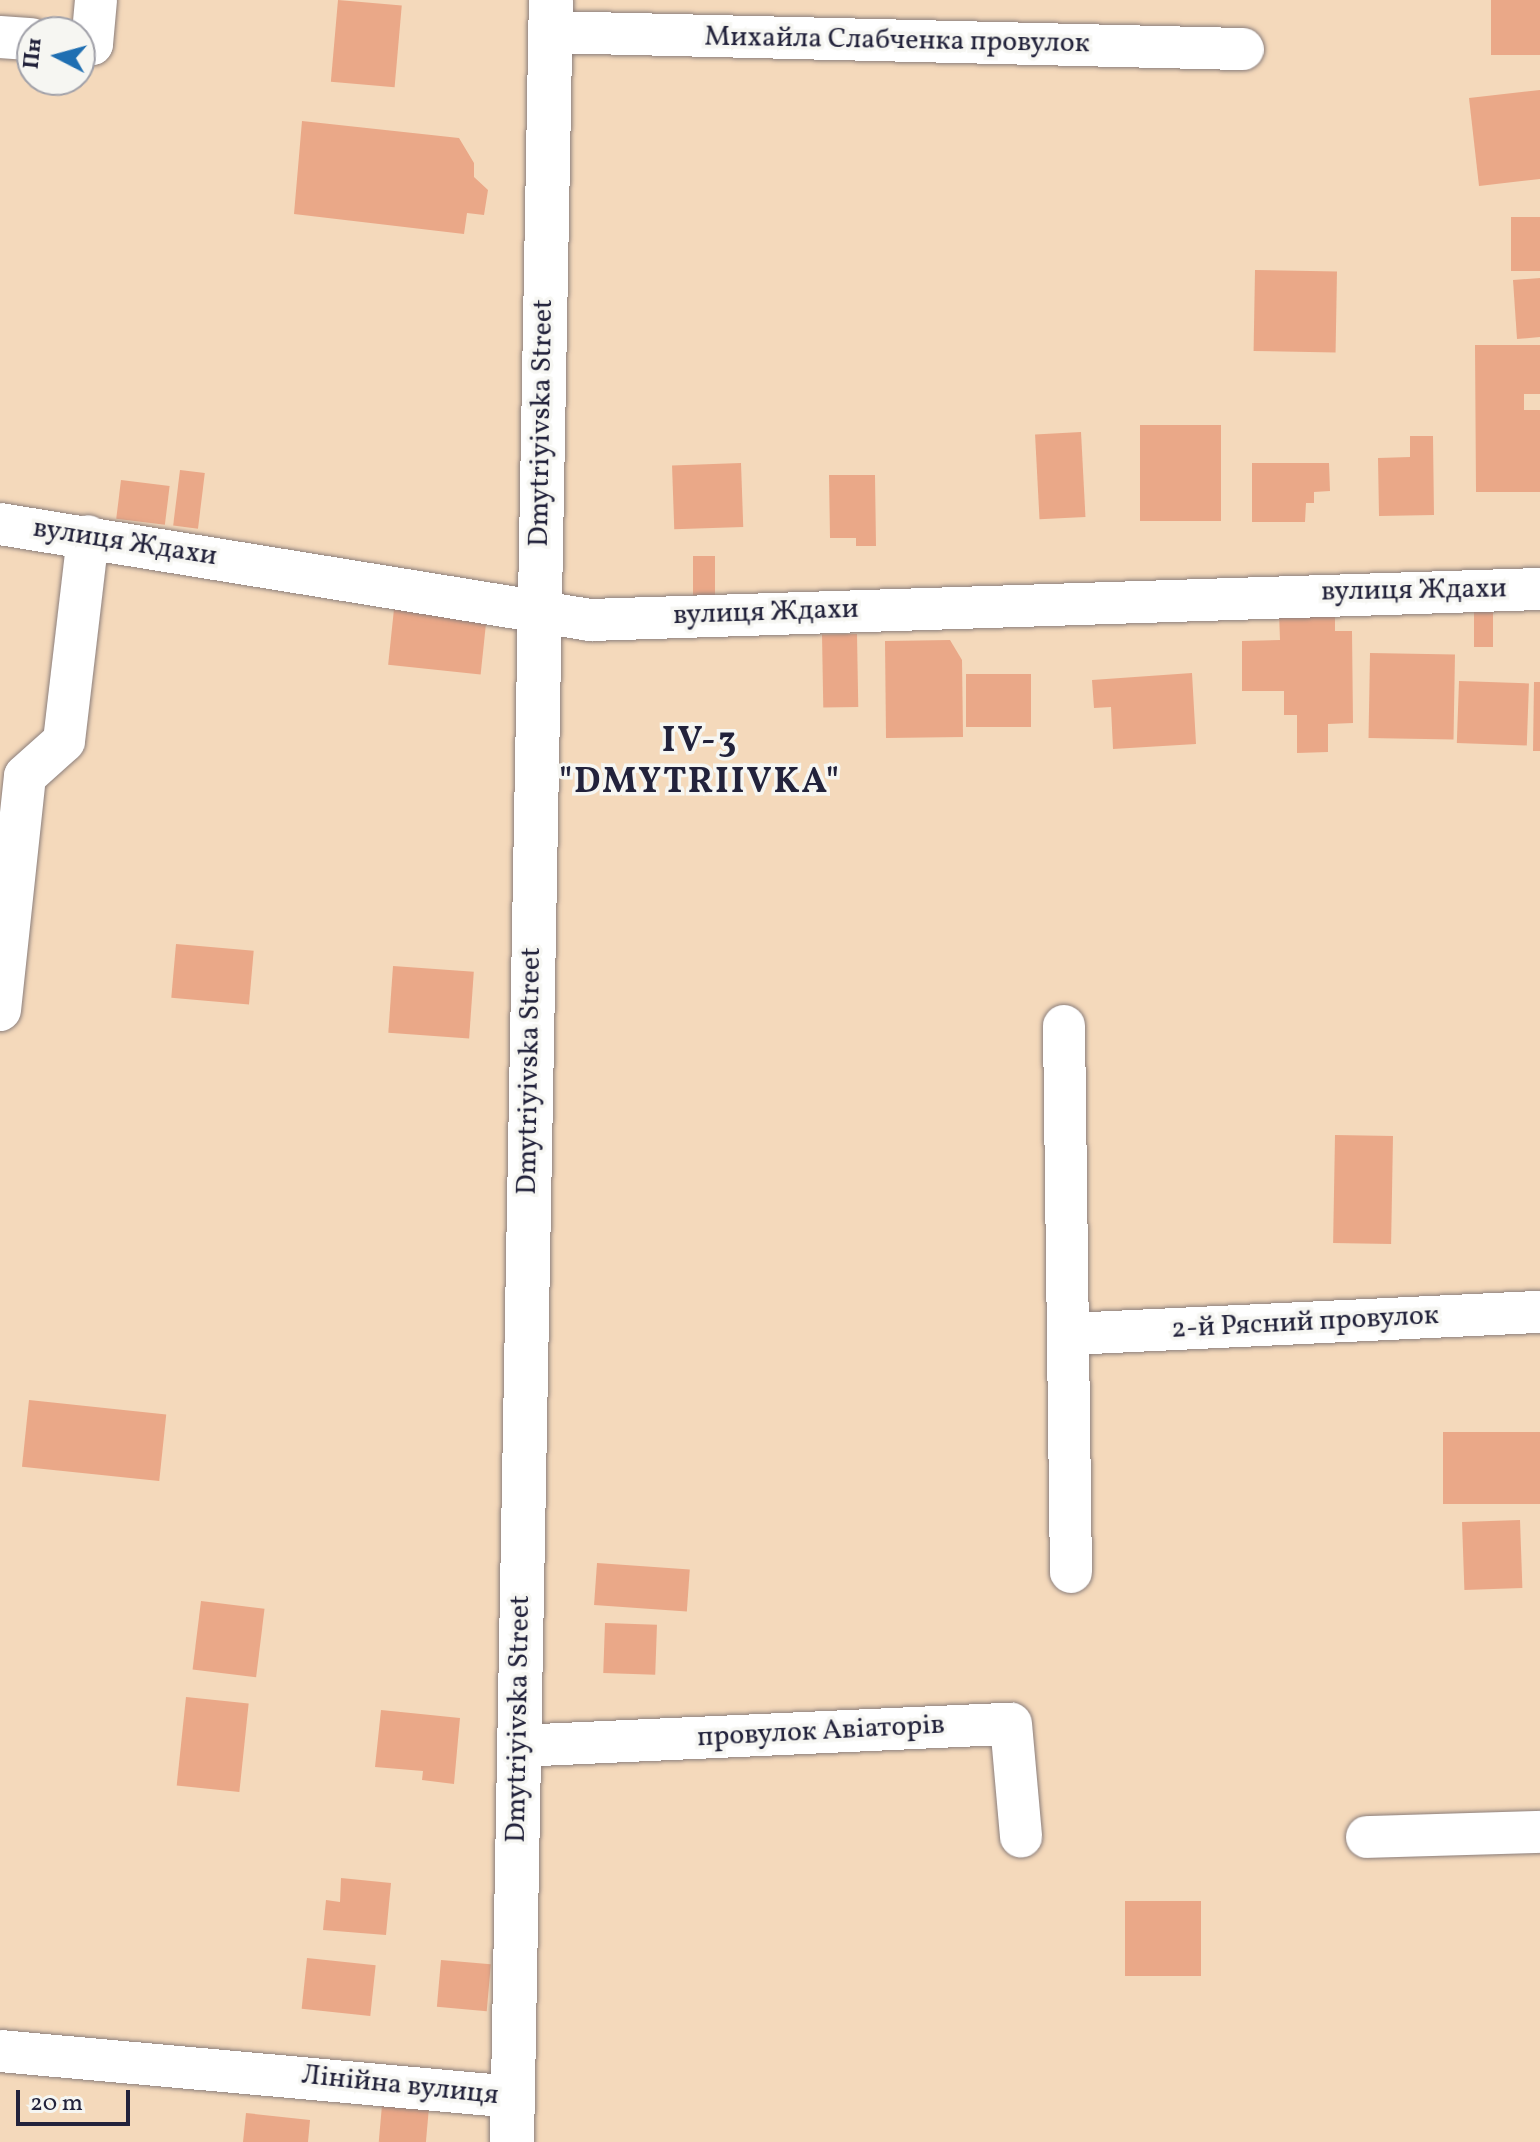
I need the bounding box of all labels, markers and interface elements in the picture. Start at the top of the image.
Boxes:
north arrow [16,16,96,96]
street label: Михайла Слабченка провулок [704,21,1090,61]
text: Пн [17,36,51,71]
street label: Dmytriyivska Street [523,299,561,547]
street label: вулиця Ждахи [31,512,219,574]
street label: вулиця Ждахи [1321,573,1507,609]
street label: вулиця Ждахи [673,593,859,633]
district label: IV-3 "DMYTRIIVKA" [559,720,841,805]
street label: Dmytriyivska Street [511,947,549,1195]
street label: 2-й Рясний провулок [1170,1299,1440,1347]
street label: Dmytriyivska Street [500,1595,538,1843]
street label: провулок Авіаторів [696,1709,946,1755]
street label: Лінійна вулиця [300,2059,500,2113]
scale bar [20,2074,134,2124]
text: 20 m [30,2087,83,2121]

